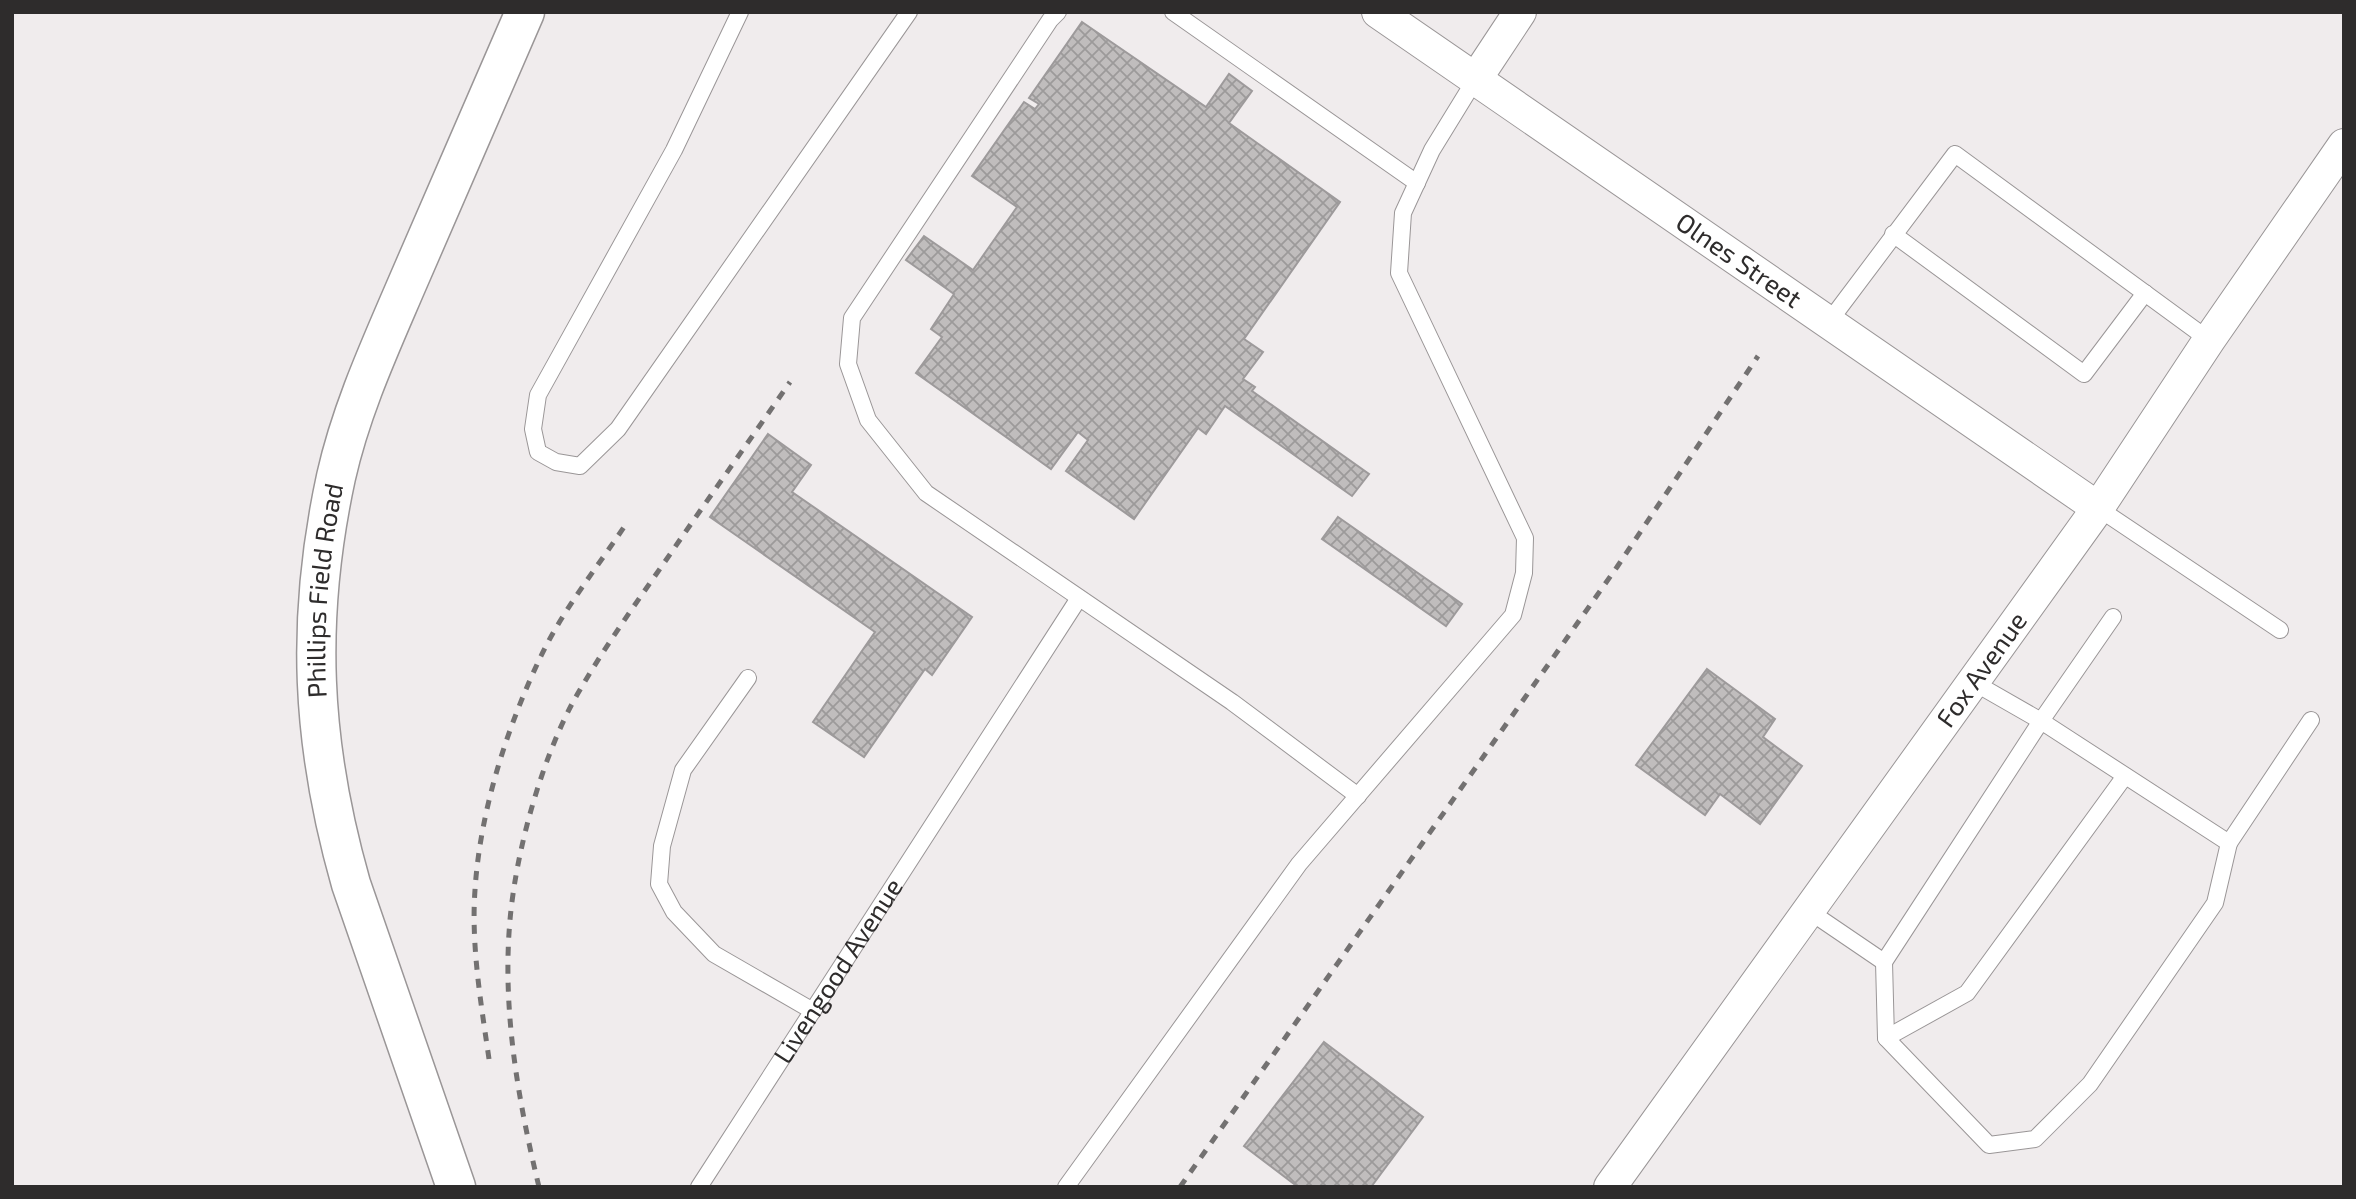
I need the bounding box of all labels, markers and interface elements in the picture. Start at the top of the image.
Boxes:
street label: Olnes Street [1671,205,1808,313]
street label: Phillips Field Road [299,480,348,699]
street label: Fox Avenue [1929,605,2032,732]
street label: Livengood Avenue [766,872,908,1068]

